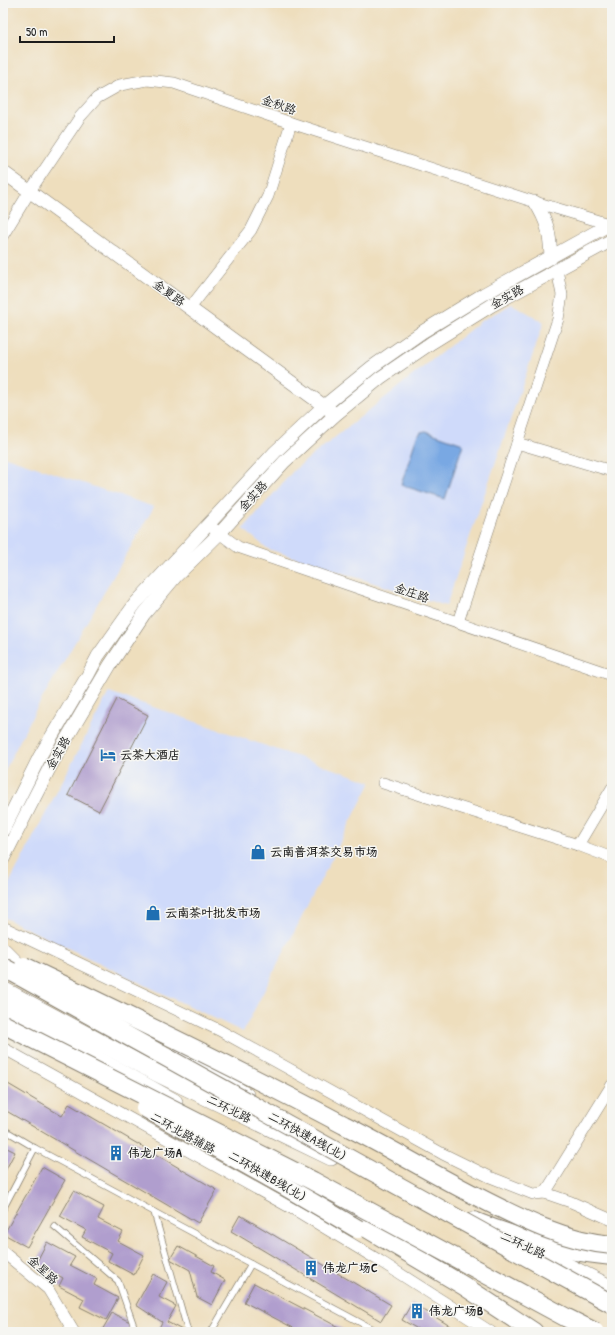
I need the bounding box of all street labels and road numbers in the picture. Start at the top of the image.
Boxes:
street label: 金秋路 [259,91,299,118]
street label: 金夏路 [150,275,189,310]
street label: 金实路 [487,280,527,313]
street label: 金实路 [234,477,271,515]
street label: 金庄路 [392,579,432,606]
street label: 金实路 [41,733,74,773]
street label: 二环北路 [204,1090,255,1127]
street label: 二环快速A线(北) [265,1107,349,1164]
street label: 二环北路辅路 [148,1108,219,1157]
street label: 二环快速B线(北) [226,1147,309,1205]
street label: 二环北路 [498,1227,549,1262]
street label: 金星路 [24,1251,62,1288]

